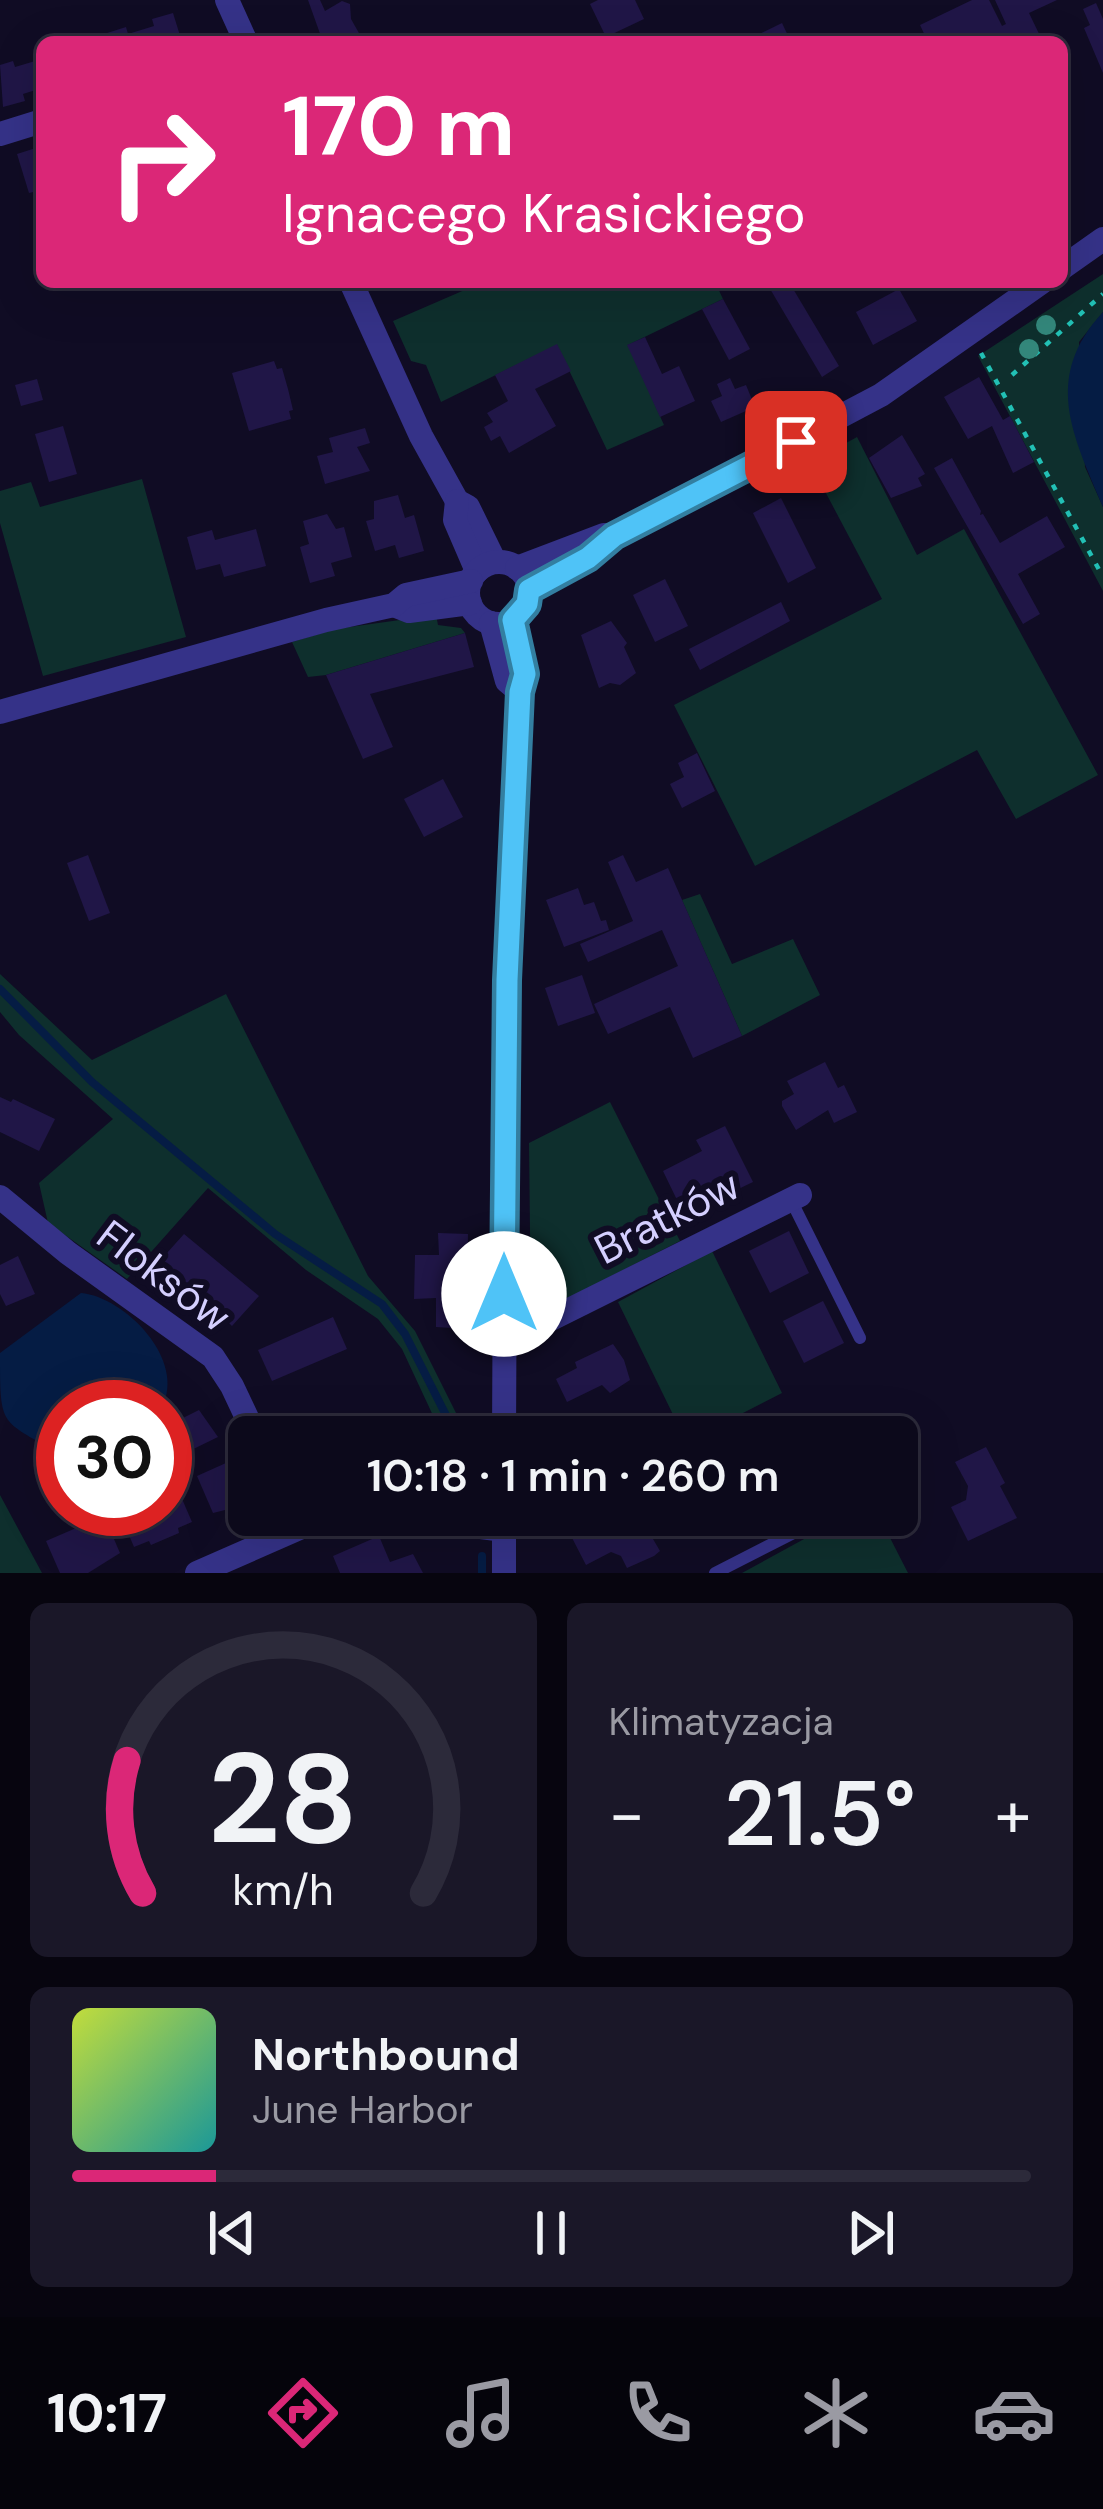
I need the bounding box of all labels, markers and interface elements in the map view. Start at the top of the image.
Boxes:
text: 170 m [282,72,515,181]
icon: right [84,84,240,240]
text: Ignacego Krasickiego [282,178,806,249]
pin [745,391,847,493]
icon: arrive [763,409,829,475]
street label: Bratków [585,1157,749,1277]
street label: Floksów [86,1208,242,1344]
position arrow [441,1231,567,1357]
speed limit sign: 30 [36,1380,192,1536]
text: 10:18 · 1 min · 260 m [367,1446,779,1505]
text: Klimatyzacja [609,1696,834,1747]
text: 28 [208,1718,358,1881]
text: 21.5° [724,1756,916,1873]
text: − [609,1772,645,1857]
text: + [995,1772,1031,1857]
text: km/h [233,1862,334,1918]
text: Northbound [252,2025,520,2084]
text: June Harbor [252,2084,473,2135]
icon: previous [199,2200,265,2266]
icon: pause [518,2200,584,2266]
icon: next [838,2200,904,2266]
icon: directions [261,2371,345,2455]
icon: music [439,2371,523,2455]
icon: phone [616,2371,700,2455]
icon: climate [794,2371,878,2455]
icon: car [972,2371,1056,2455]
text: 10:17 [47,2378,167,2449]

